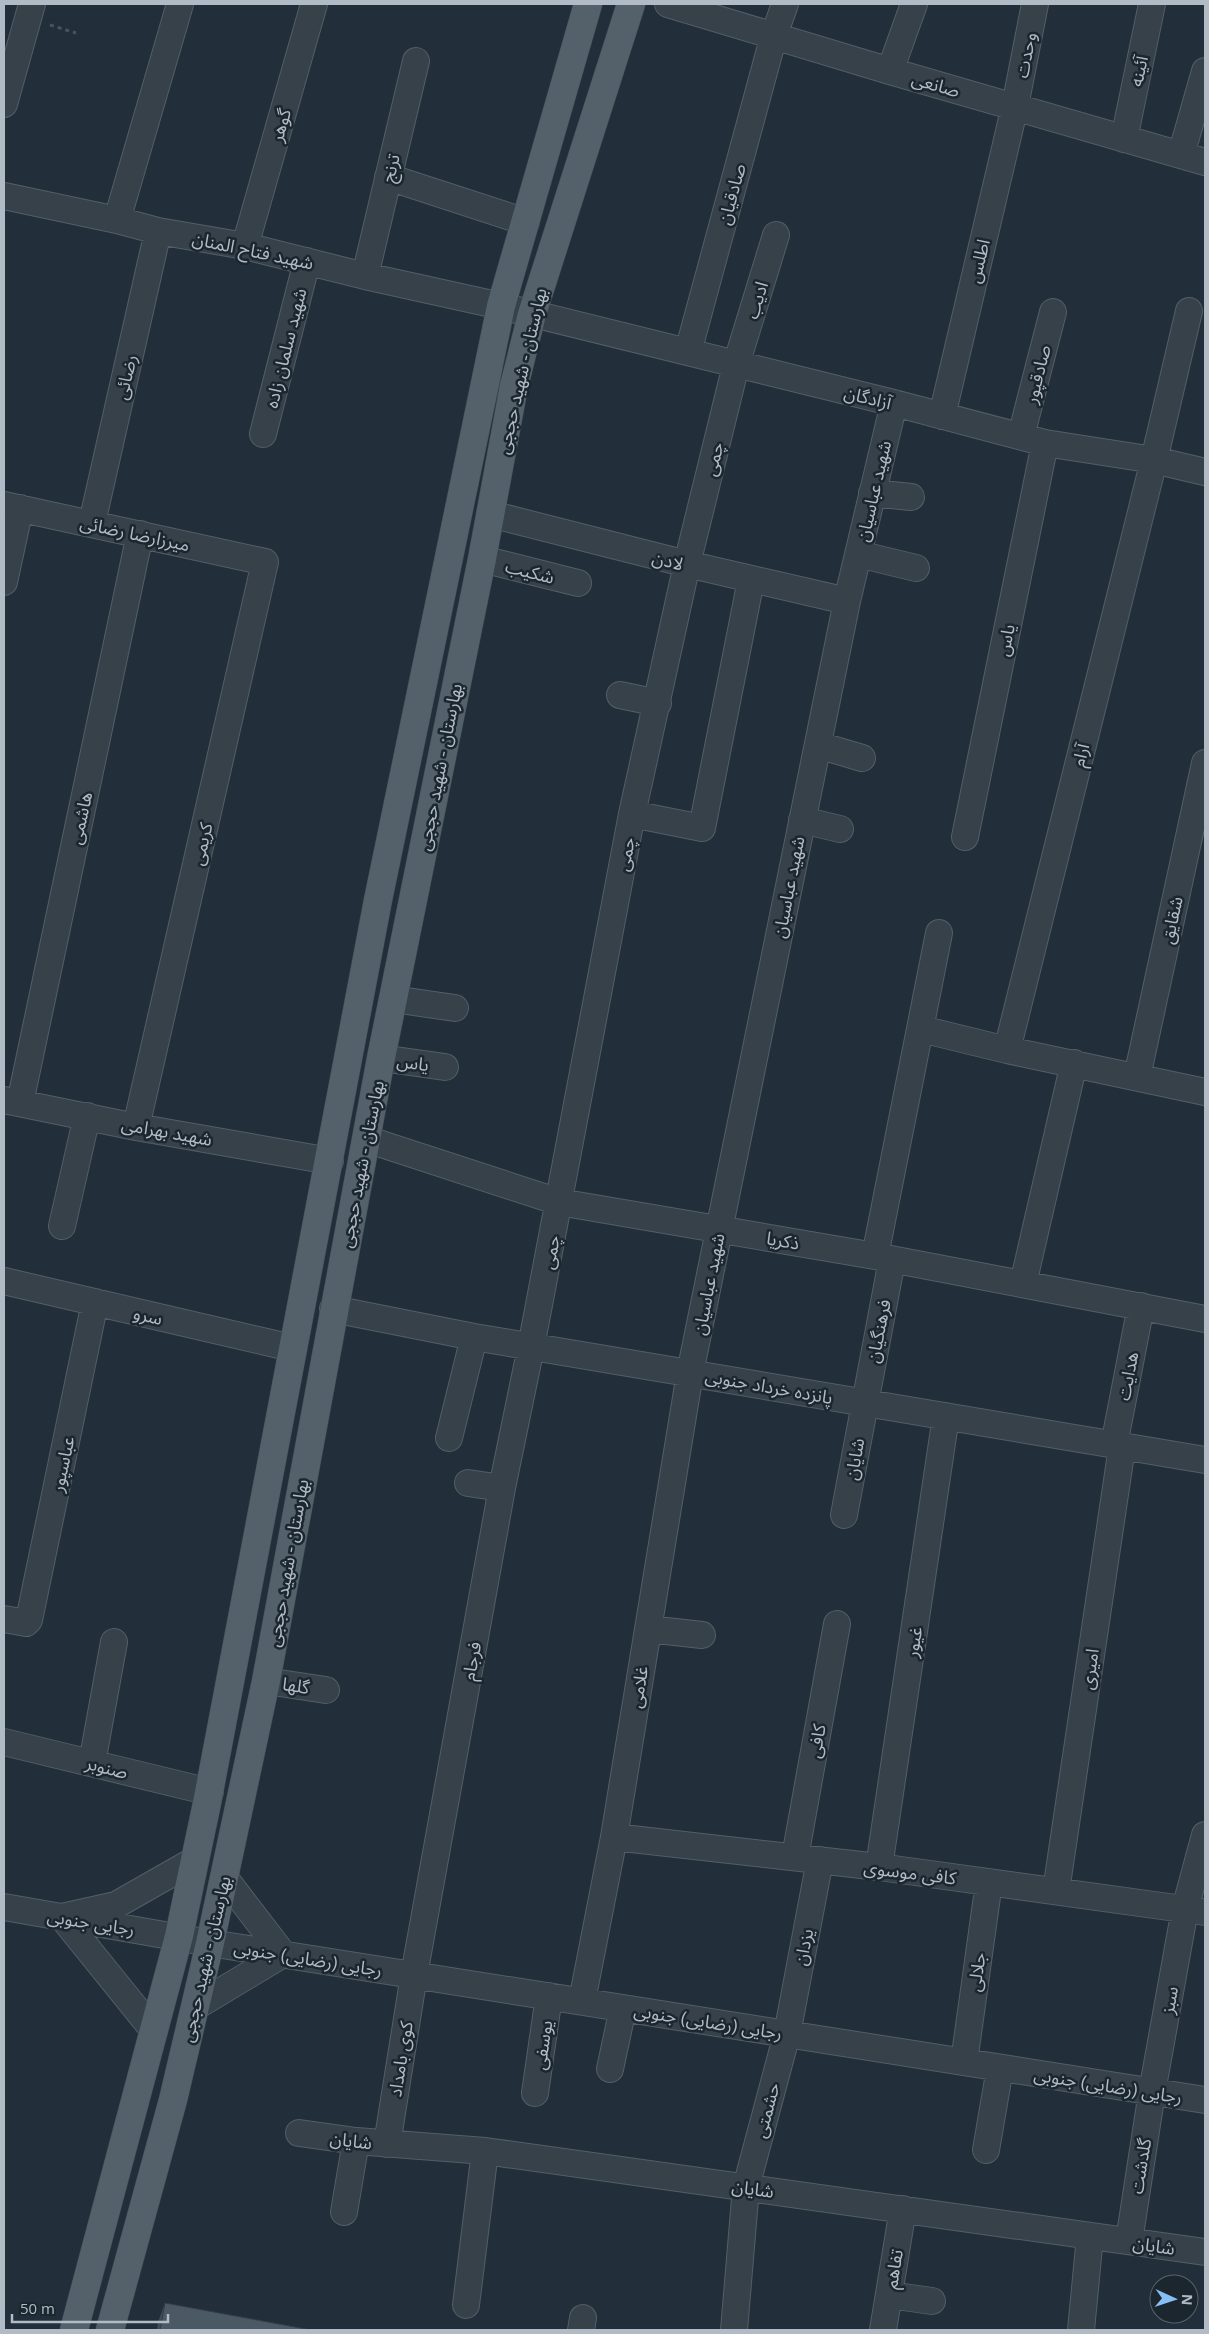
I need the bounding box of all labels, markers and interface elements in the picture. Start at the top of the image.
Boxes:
street label: وحدت [1009,30,1041,80]
street label: آئینه [1123,53,1153,89]
street label: صانعی [909,66,963,102]
street label: گوهر [264,105,296,145]
street label: ترنج [375,151,407,185]
street label: صادقیان [711,161,751,227]
street label: شهید فتاح المنان [190,225,316,277]
street label: اطلس [961,237,995,285]
street label: ادیب [739,278,773,322]
street label: شهید سلمان زاده [259,286,311,410]
street label: بهارستان - شهید حججی [490,286,552,456]
street label: صادقپور [1018,342,1056,407]
street label: رضائی [108,352,142,402]
street label: آزادگان [842,380,895,415]
street label: شهید عباسیان [850,438,896,544]
street label: چمی [697,439,729,479]
street label: میرزارضا رضائی [78,510,192,556]
street label: لادن [650,545,686,575]
street label: شکیب [503,553,557,589]
street label: یاس [990,622,1020,658]
street label: بهارستان - شهید حججی [411,681,467,853]
street label: آرام [1066,740,1098,770]
street label: هاشمی [63,789,97,847]
street label: کریمی [184,820,218,868]
street label: شهید عباسیان [766,834,810,940]
street label: چمی [610,835,640,873]
street label: شقایق [1154,894,1188,946]
street label: یاس [395,1048,431,1076]
street label: بهارستان - شهید حججی [333,1078,389,1250]
street label: شهید بهرامی [120,1111,214,1151]
street label: ذکریا [765,1225,801,1255]
street label: شهید عباسیان [686,1231,730,1337]
street label: چمی [535,1233,565,1271]
street label: فرهنگیان [860,1297,896,1365]
street label: سرو [131,1300,165,1330]
street label: هدایت [1111,1350,1143,1402]
street label: پانزده خرداد جنوبی [703,1363,835,1409]
street label: عباسپور [44,1434,80,1495]
street label: شایان [839,1436,869,1482]
street label: بهارستان - شهید حججی [260,1477,314,1649]
street label: غیور [899,1625,927,1660]
street label: فرجام [456,1640,489,1683]
street label: امیری [1074,1647,1104,1691]
street label: غلامی [623,1664,653,1710]
street label: گلها [281,1671,312,1699]
street label: کافی [801,1722,831,1760]
street label: صنوبر [82,1750,131,1784]
street label: کافی موسوی [862,1854,958,1890]
street label: بهارستان - شهید حججی [174,1874,236,2044]
street label: رجایی جنوبی [45,1903,137,1941]
street label: یزدان [788,1926,818,1968]
street label: رجایی (رضایی) جنوبی [232,1934,384,1982]
street label: جلالی [961,1951,991,1993]
street label: سبز [1155,1984,1183,2017]
street label: رجایی (رضایی) جنوبی [632,1997,784,2045]
street label: یوسفی [527,2018,557,2072]
street label: کوی بامداد [382,2019,418,2099]
street label: رجایی (رضایی) جنوبی [1032,2061,1184,2109]
street label: حشمتی [747,2080,785,2140]
street label: شایان [329,2126,373,2154]
street label: گلدشت [1124,2136,1156,2196]
street label: شایان [730,2173,776,2203]
street label: شایان [1131,2230,1177,2260]
street label: تفاهم [878,2247,910,2291]
north arrow [1149,2274,1199,2324]
scale bar [12,2292,169,2324]
text: N [1178,2294,1197,2306]
text: 50 m [20,2298,55,2318]

